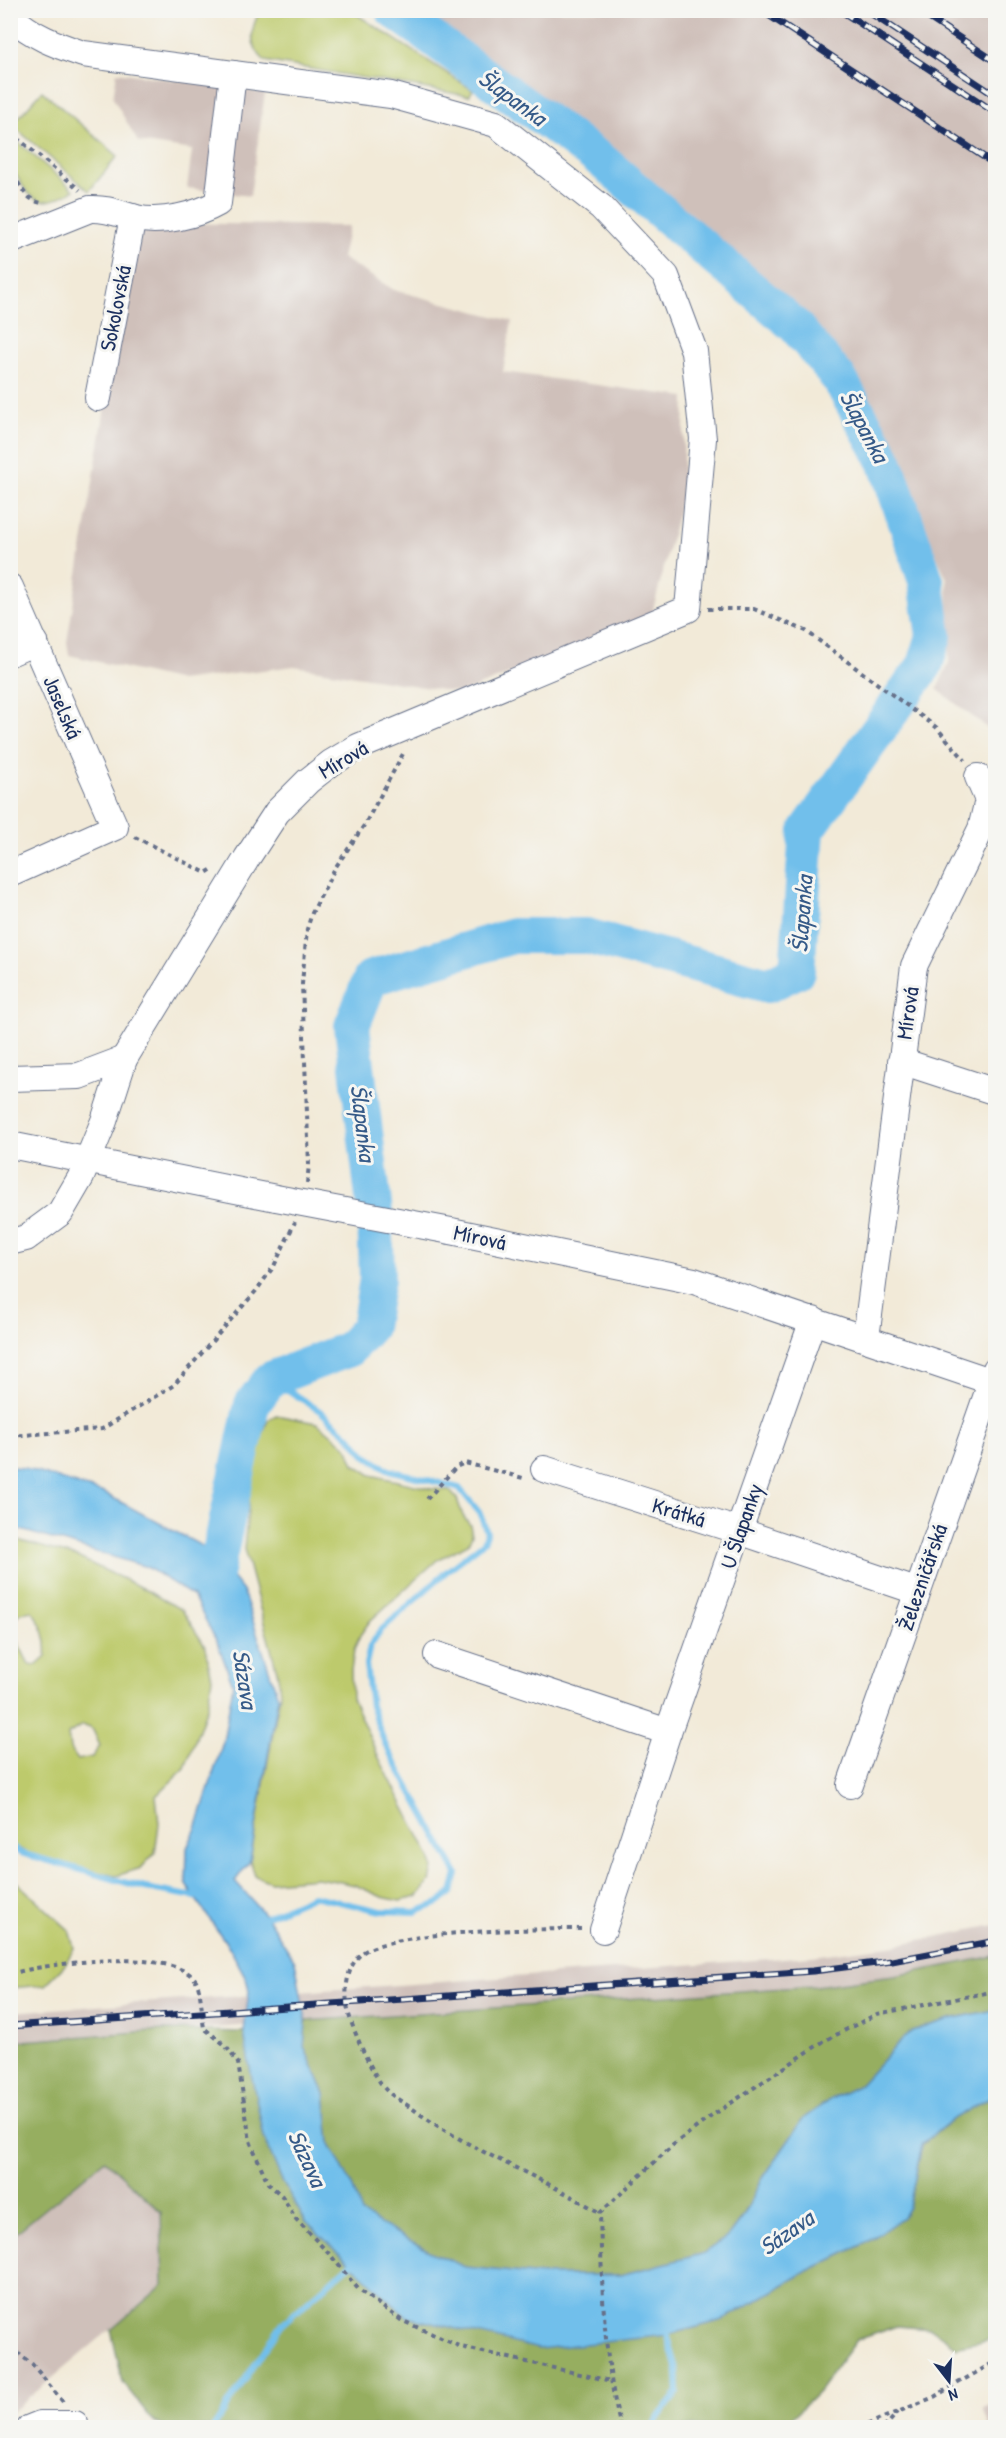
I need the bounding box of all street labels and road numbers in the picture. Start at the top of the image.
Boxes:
street label: Sokolovská [92,262,138,353]
street label: Jaselská [36,671,90,744]
street label: Mírová [313,732,374,785]
street label: Mírová [888,984,926,1041]
street label: Mírová [451,1217,509,1257]
street label: U Šlapanky [712,1479,770,1573]
street label: Krátká [649,1490,710,1534]
street label: Železničářská [890,1519,954,1634]

